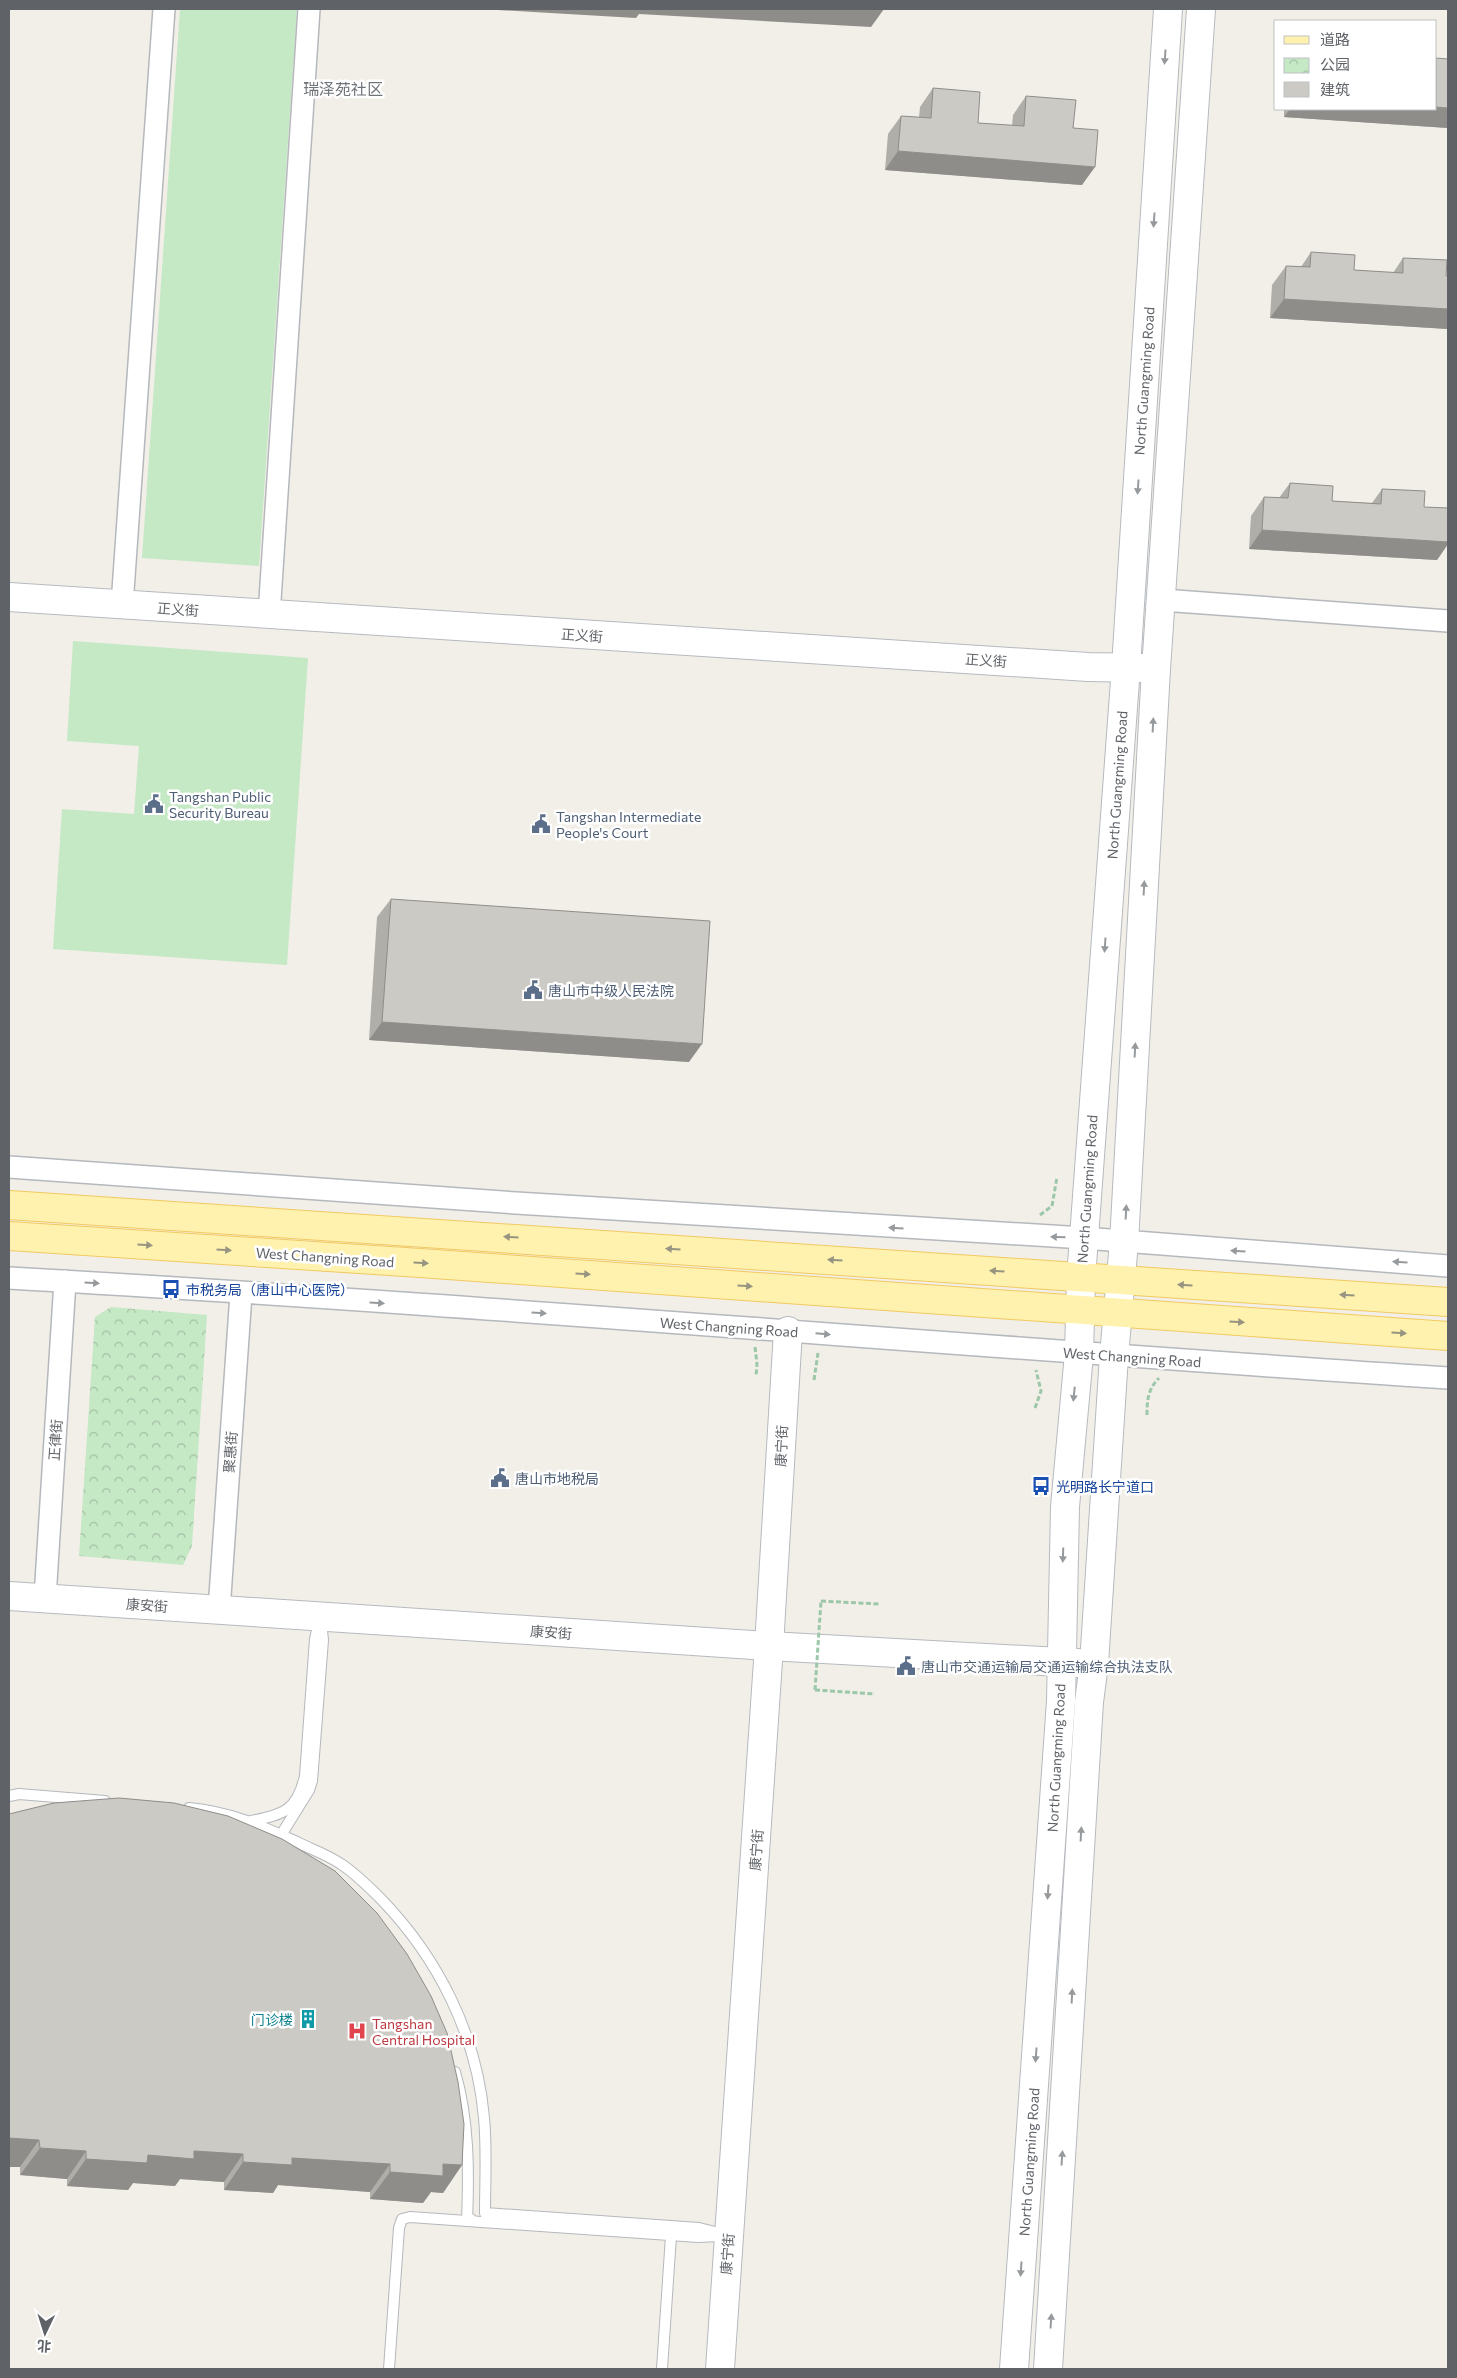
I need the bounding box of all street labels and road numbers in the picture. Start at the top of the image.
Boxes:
street label: North Guangming Road [1130,306,1158,456]
street label: 正义街 [156,599,200,619]
street label: 正义街 [560,625,604,645]
street label: 正义街 [964,650,1008,670]
street label: North Guangming Road [1103,710,1131,860]
street label: North Guangming Road [1073,1114,1101,1264]
street label: West Changning Road [255,1244,395,1270]
street label: West Changning Road [659,1314,799,1340]
street label: West Changning Road [1062,1344,1202,1370]
street label: 正律街 [45,1418,65,1462]
street label: 康宁街 [771,1425,791,1467]
street label: 聚惠街 [220,1430,240,1474]
street label: 康安街 [125,1595,169,1615]
street label: 康安街 [529,1622,573,1642]
street label: North Guangming Road [1044,1683,1068,1833]
street label: 康宁街 [746,1828,766,1872]
street label: North Guangming Road [1015,2087,1043,2237]
street label: 康宁街 [717,2232,737,2276]

